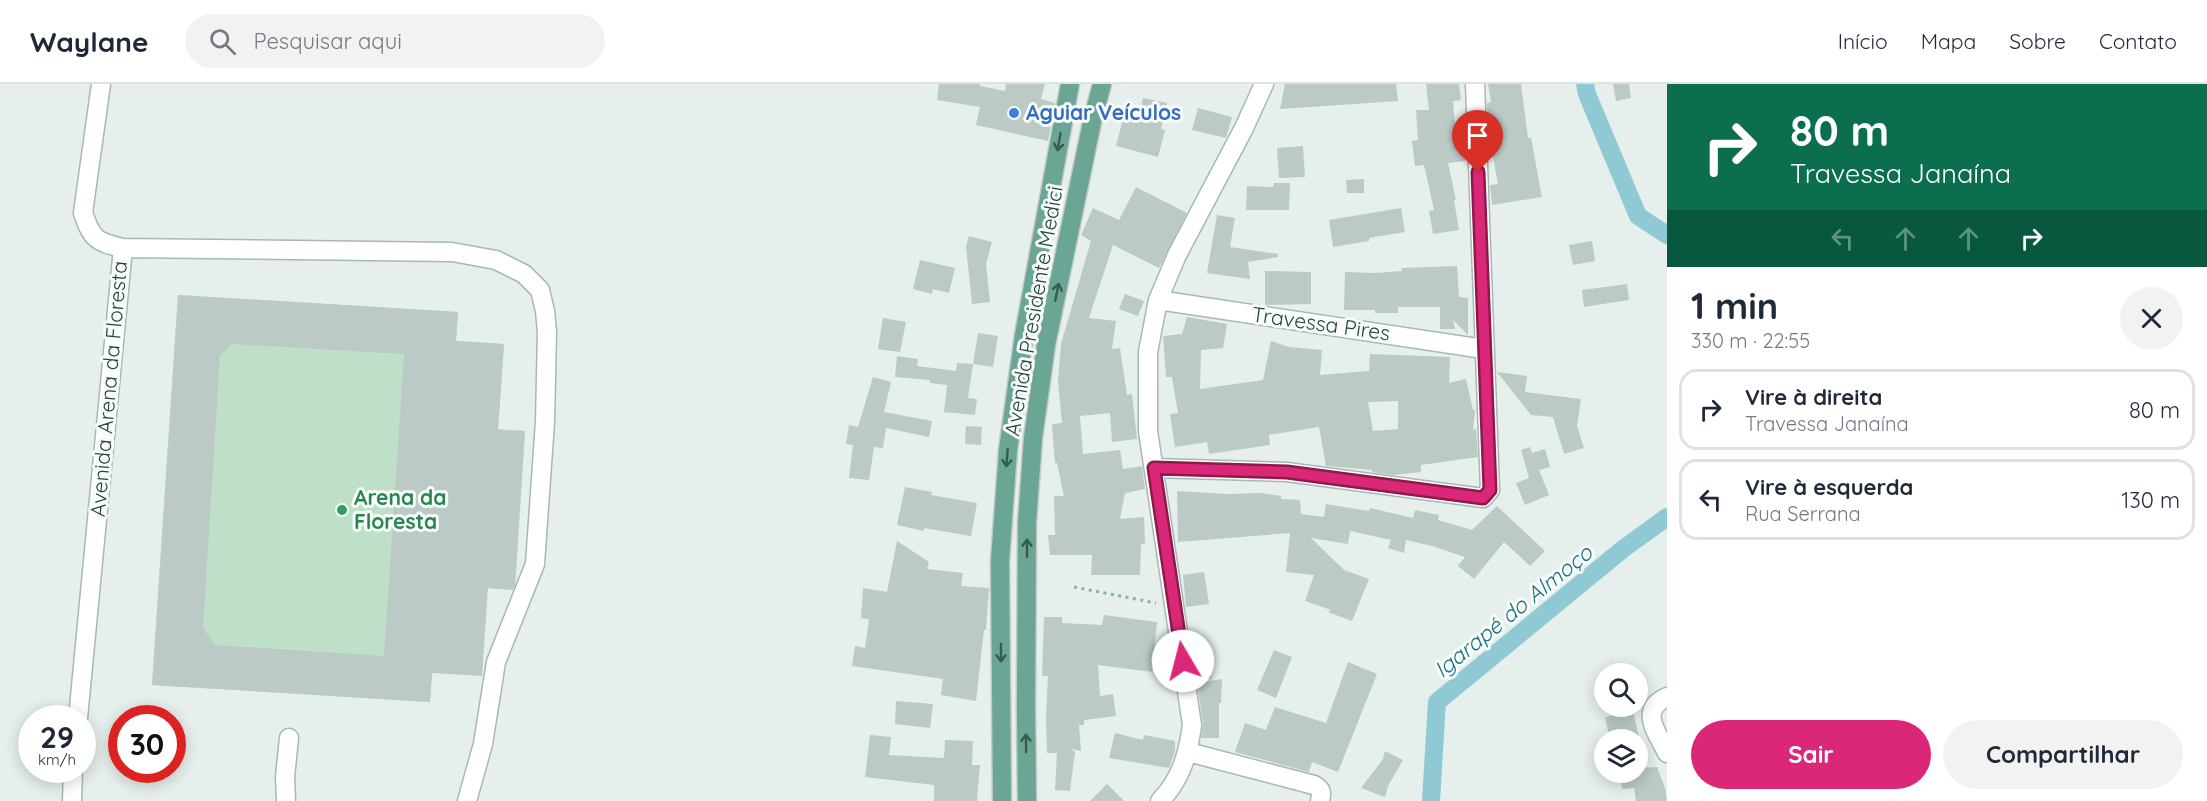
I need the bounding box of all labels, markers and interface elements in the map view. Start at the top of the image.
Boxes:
search box [185,14,605,68]
text: Waylane [30,24,149,59]
icon: search [206,25,239,58]
text: Pesquisar aqui [254,27,402,55]
text: Início [1838,28,1888,54]
text: Mapa [1921,28,1976,54]
text: Sobre [2009,28,2066,54]
text: Contato [2099,28,2177,54]
place label: Aguiar Veículos [1026,99,1181,125]
text: 80 m [1790,104,1889,157]
marker: Aguiar Veículos [1007,106,1021,120]
icon: right [1691,108,1769,186]
pin [1452,110,1503,172]
icon: arrive [1461,119,1494,152]
one-way arrow [1053,131,1064,151]
text: Travessa Janaína [1790,156,2011,190]
street label: Avenida Presidente Medici [998,184,1068,438]
icon: left [1826,222,1859,255]
icon: ahead [1889,222,1922,255]
icon: ahead [1952,222,1985,255]
icon: right [2015,222,2048,255]
street label: Avenida Arena da Floresta [84,260,132,518]
one-way arrow [1052,282,1063,302]
text: 1 min [1691,283,1778,328]
button: close [2120,287,2183,350]
street label: Travessa Pires [1250,300,1392,346]
text: 330 m · 22:55 [1691,328,1810,353]
text: Vire à direita [1745,383,1882,411]
icon: right [1694,393,1727,426]
text: 80 m [2129,396,2180,424]
text: Travessa Janaína [1745,411,1909,436]
one-way arrow [1001,448,1012,468]
text: Vire à esquerda [1745,473,1913,501]
icon: left [1694,483,1727,516]
place label: Arena da Floresta [354,484,446,534]
text: 130 m [2121,486,2180,514]
text: Rua Serrana [1745,501,1861,526]
marker: Arena da Floresta [335,503,349,517]
water label: Igarapé do Almoço [1428,537,1599,683]
one-way arrow [1021,538,1033,558]
position arrow [1151,629,1215,693]
one-way arrow [995,642,1007,662]
map controls [1594,663,1648,783]
button: search [1594,663,1648,717]
speed limit sign: 30 [108,705,186,783]
text: 29 [40,718,74,756]
button: Sair [1691,720,1931,789]
button: Compartilhar [1943,720,2183,789]
button: layers [1594,729,1648,783]
one-way arrow [1021,733,1032,753]
text: km/h [38,750,76,769]

